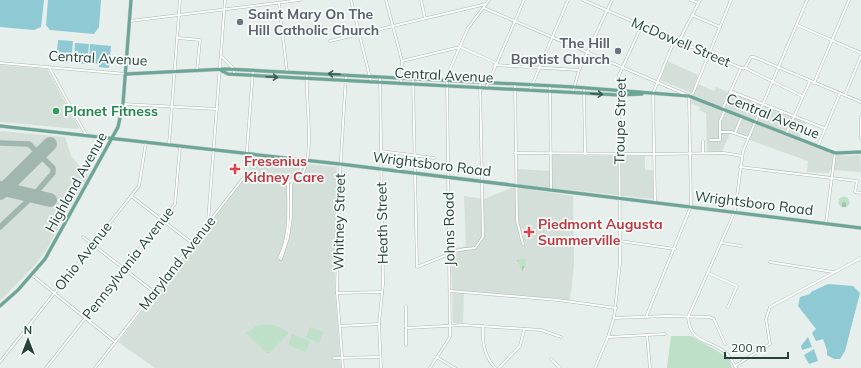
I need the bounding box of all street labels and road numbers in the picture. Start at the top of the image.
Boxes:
street label: McDowell Street [629,13,733,71]
street label: Central Avenue [48,46,148,70]
street label: Central Avenue [394,63,494,87]
street label: Troupe Street [610,77,630,165]
street label: Central Avenue [724,89,822,143]
street label: Highland Avenue [41,129,111,235]
street label: Wrightsboro Road [372,148,492,180]
street label: Whitney Street [329,173,349,271]
street label: Heath Street [372,182,392,264]
street label: Wrightsboro Road [694,187,814,219]
street label: Johns Road [439,192,459,266]
street label: Pennsylvania Avenue [78,203,178,323]
street label: Maryland Avenue [135,212,219,314]
street label: Ohio Avenue [50,218,116,294]

